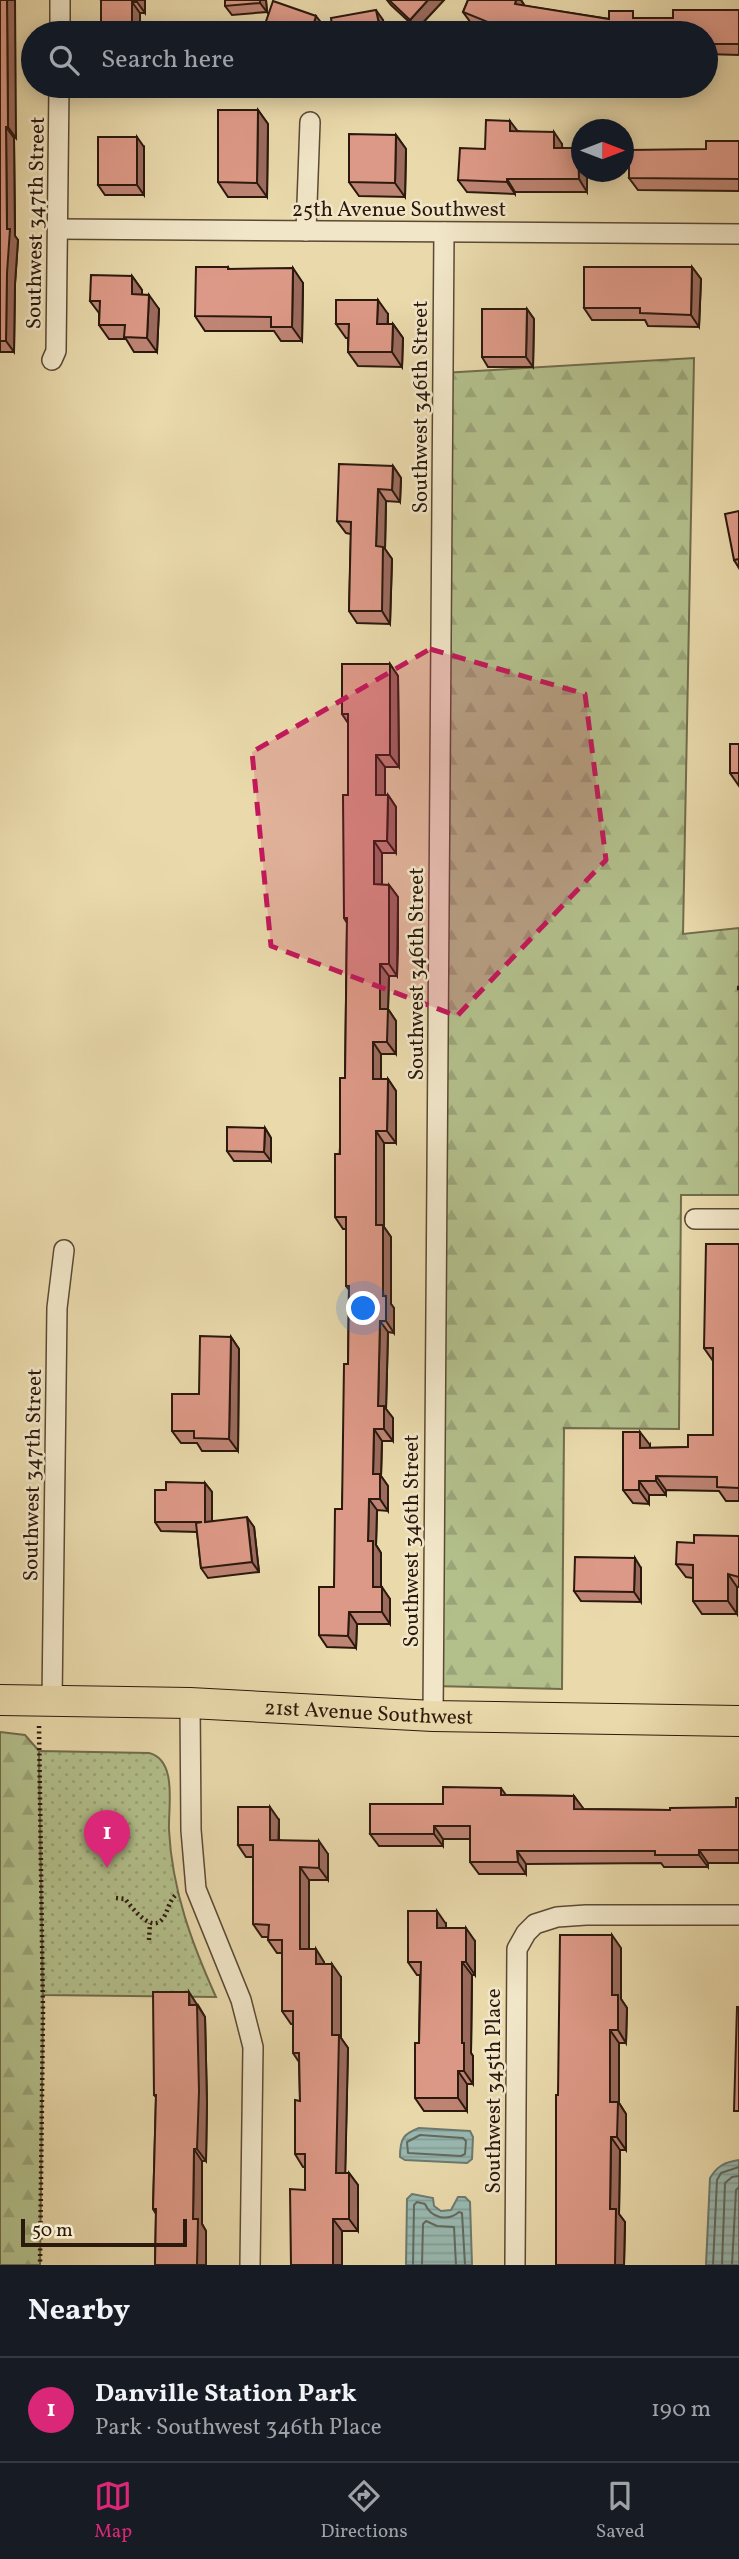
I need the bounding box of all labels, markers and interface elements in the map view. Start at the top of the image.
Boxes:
search box [21,21,718,98]
icon: search [45,41,83,79]
text: Search here [101,42,234,78]
street label: Southwest 347th Street [20,116,53,330]
north arrow [571,119,634,182]
street label: 25th Avenue Southwest [292,196,506,225]
street label: Southwest 346th Street [407,300,436,514]
street label: Southwest 346th Street [403,867,432,1081]
your location [346,1291,380,1325]
street label: Southwest 347th Street [17,1368,50,1582]
street label: Southwest 346th Street [398,1434,427,1648]
street label: 21st Avenue Southwest [263,1694,473,1733]
pin: 1 [84,1810,130,1868]
street label: Southwest 345th Place [480,1988,509,2194]
scale bar [21,2216,187,2248]
text: 50 m [32,2218,73,2244]
text: Nearby [28,2290,130,2332]
text: Danville Station Park [95,2376,357,2412]
text: 1 [46,2394,56,2426]
text: 190 m [651,2394,711,2426]
text: Park · Southwest 346th Place [95,2412,382,2444]
tab: Map [94,2477,132,2545]
tab: Directions [321,2477,408,2545]
tab: Saved [596,2477,645,2545]

